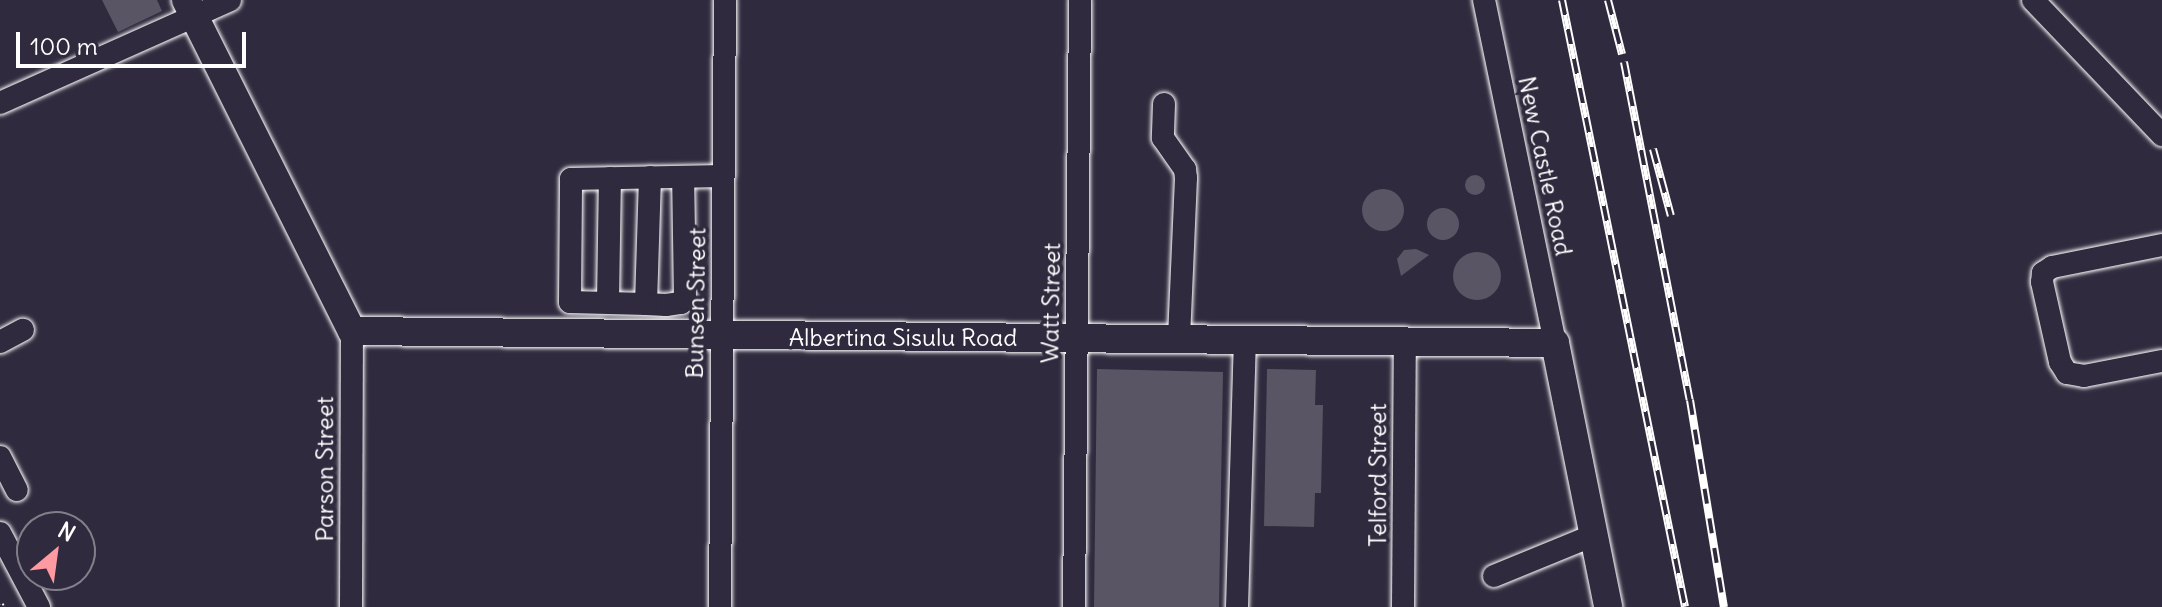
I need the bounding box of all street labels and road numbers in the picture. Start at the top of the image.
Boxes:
street label: New Castle Road [1512,74,1578,258]
street label: Bunsen Street [680,227,712,379]
street label: Watt Street [1036,242,1066,364]
street label: Albertina Sisulu Road [789,324,1017,352]
street label: Parson Street [311,396,339,542]
street label: Telford Street [1364,403,1392,547]

